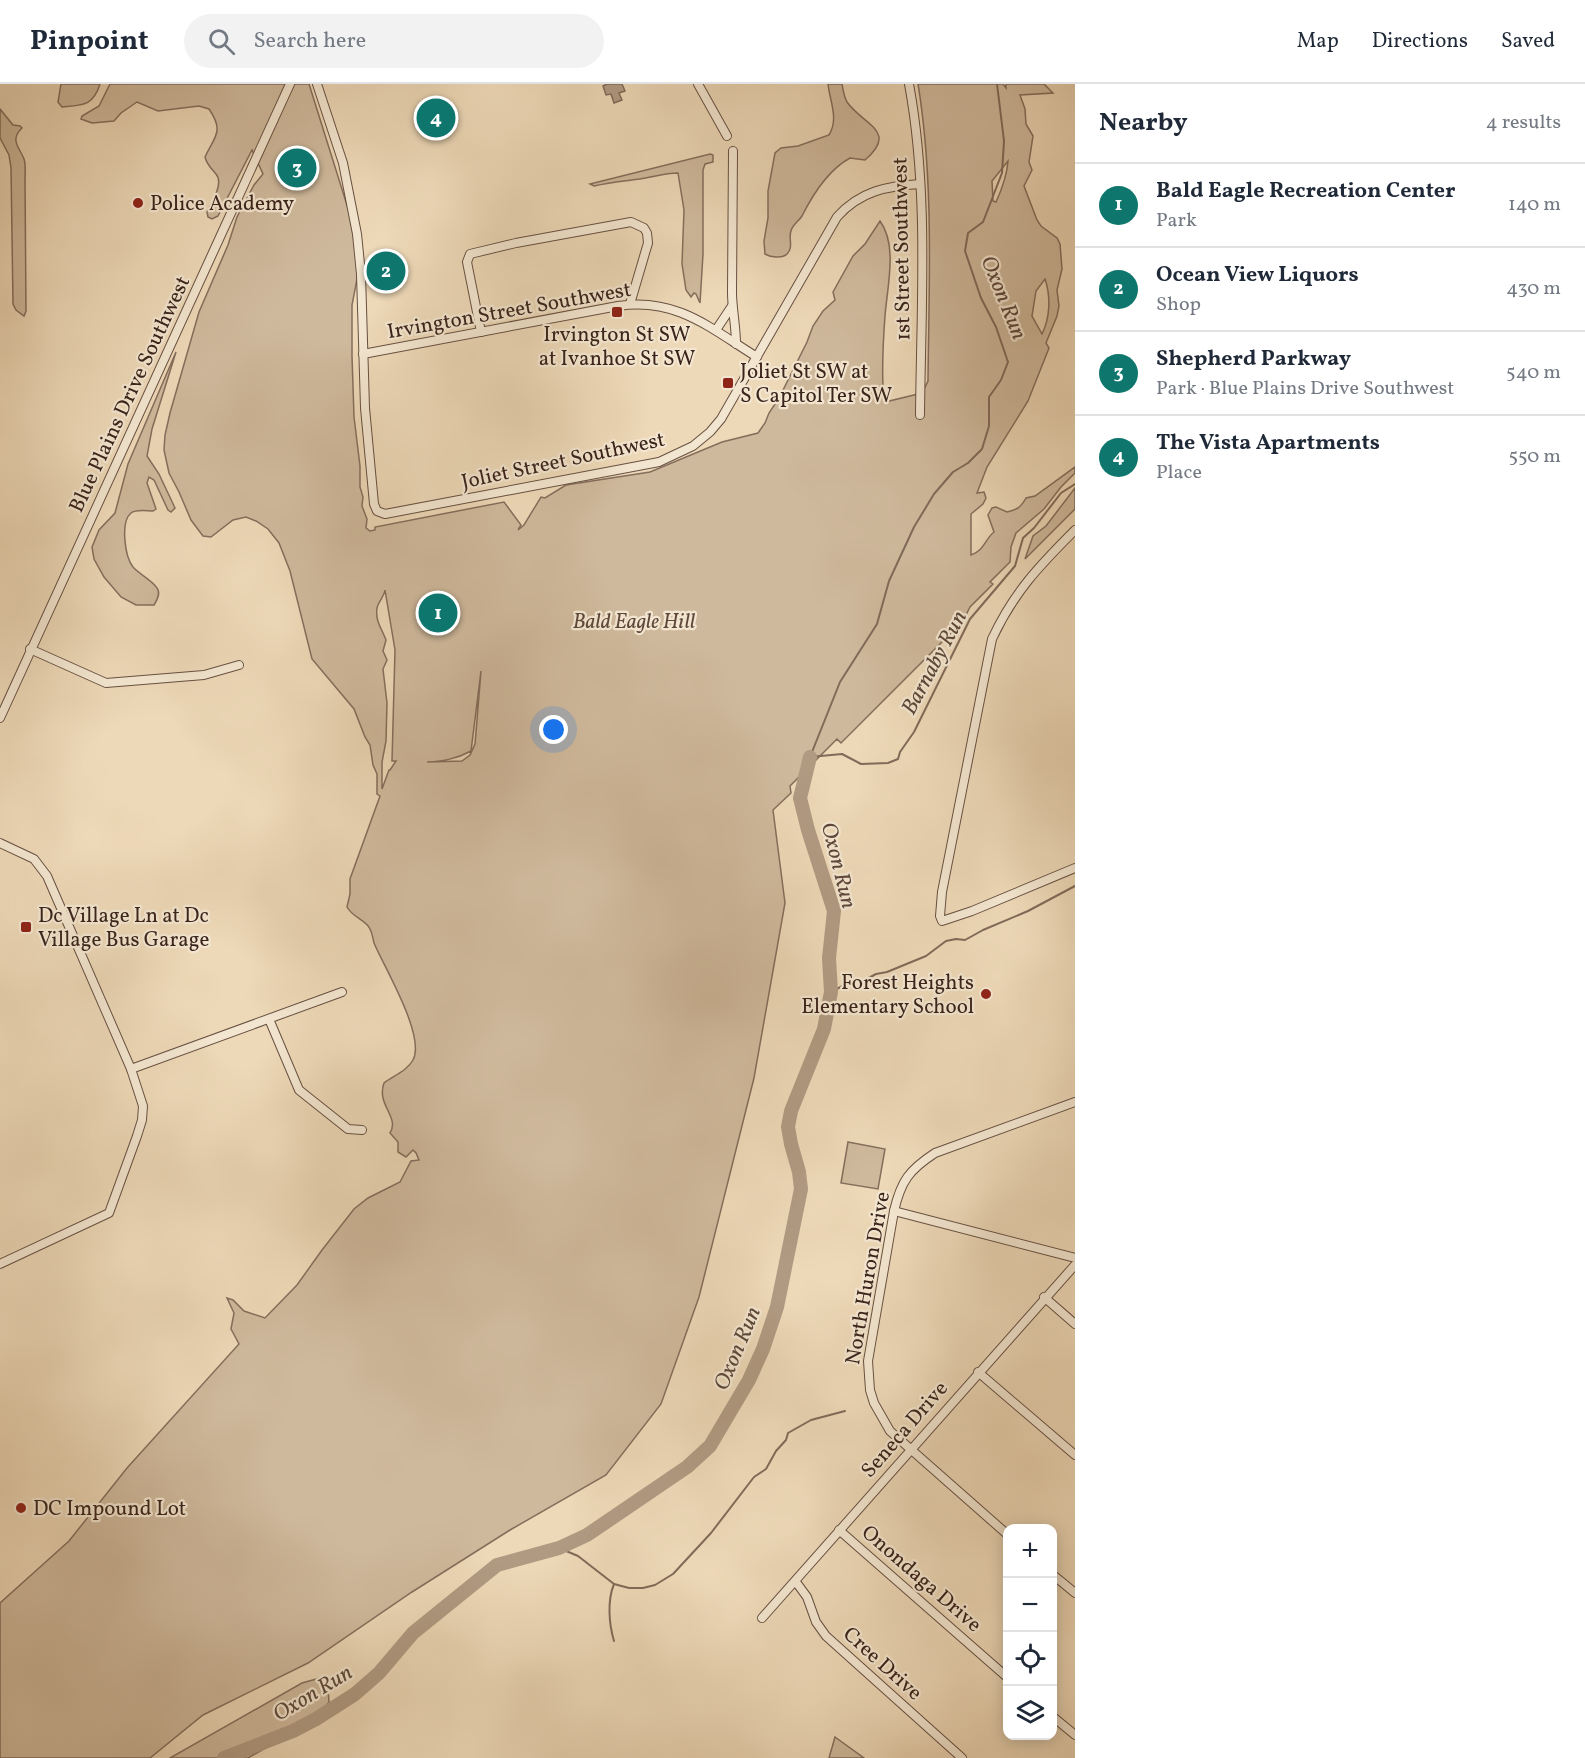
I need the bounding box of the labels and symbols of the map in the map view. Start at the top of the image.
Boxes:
pin: 4 [416,96,456,141]
pin: 3 [278,146,316,190]
street label: 1st Street Southwest [886,157,919,341]
place label: Police Academy [150,190,295,219]
marker: Police Academy [131,196,145,210]
pin: 2 [366,248,406,294]
water label: Oxon Run [972,251,1034,345]
street label: Blue Plains Drive Southwest [63,272,198,518]
street label: Irvington Street Southwest [385,276,634,347]
marker: Irvington St SW at Ivanhoe St SW [610,305,624,319]
place label: Irvington St SW at Ivanhoe St SW [539,321,695,374]
place label: Joliet St SW at S Capitol Ter SW [740,358,892,411]
marker: Joliet St SW at S Capitol Ter SW [721,376,735,390]
street label: Joliet Street Southwest [459,426,668,497]
pin: 1 [418,590,458,636]
water label: Barnaby Run [895,606,976,721]
park label: Bald Eagle Hill [573,608,695,637]
your location [539,715,568,744]
water label: Oxon Run [812,819,863,912]
place label: Dc Village Ln at Dc Village Bus Garage [38,902,209,955]
marker: Dc Village Ln at Dc Village Bus Garage [19,920,33,934]
place label: Forest Heights Elementary School [801,969,974,1022]
marker: Forest Heights Elementary School [979,987,993,1001]
street label: North Huron Drive [839,1189,898,1367]
water label: Oxon Run [707,1302,770,1396]
street label: Seneca Drive [855,1375,955,1485]
place label: DC Impound Lot [33,1495,186,1524]
marker: DC Impound Lot [14,1501,28,1515]
street label: Onondaga Drive [855,1519,987,1639]
street label: Cree Drive [836,1621,928,1708]
water label: Oxon Run [268,1658,359,1730]

